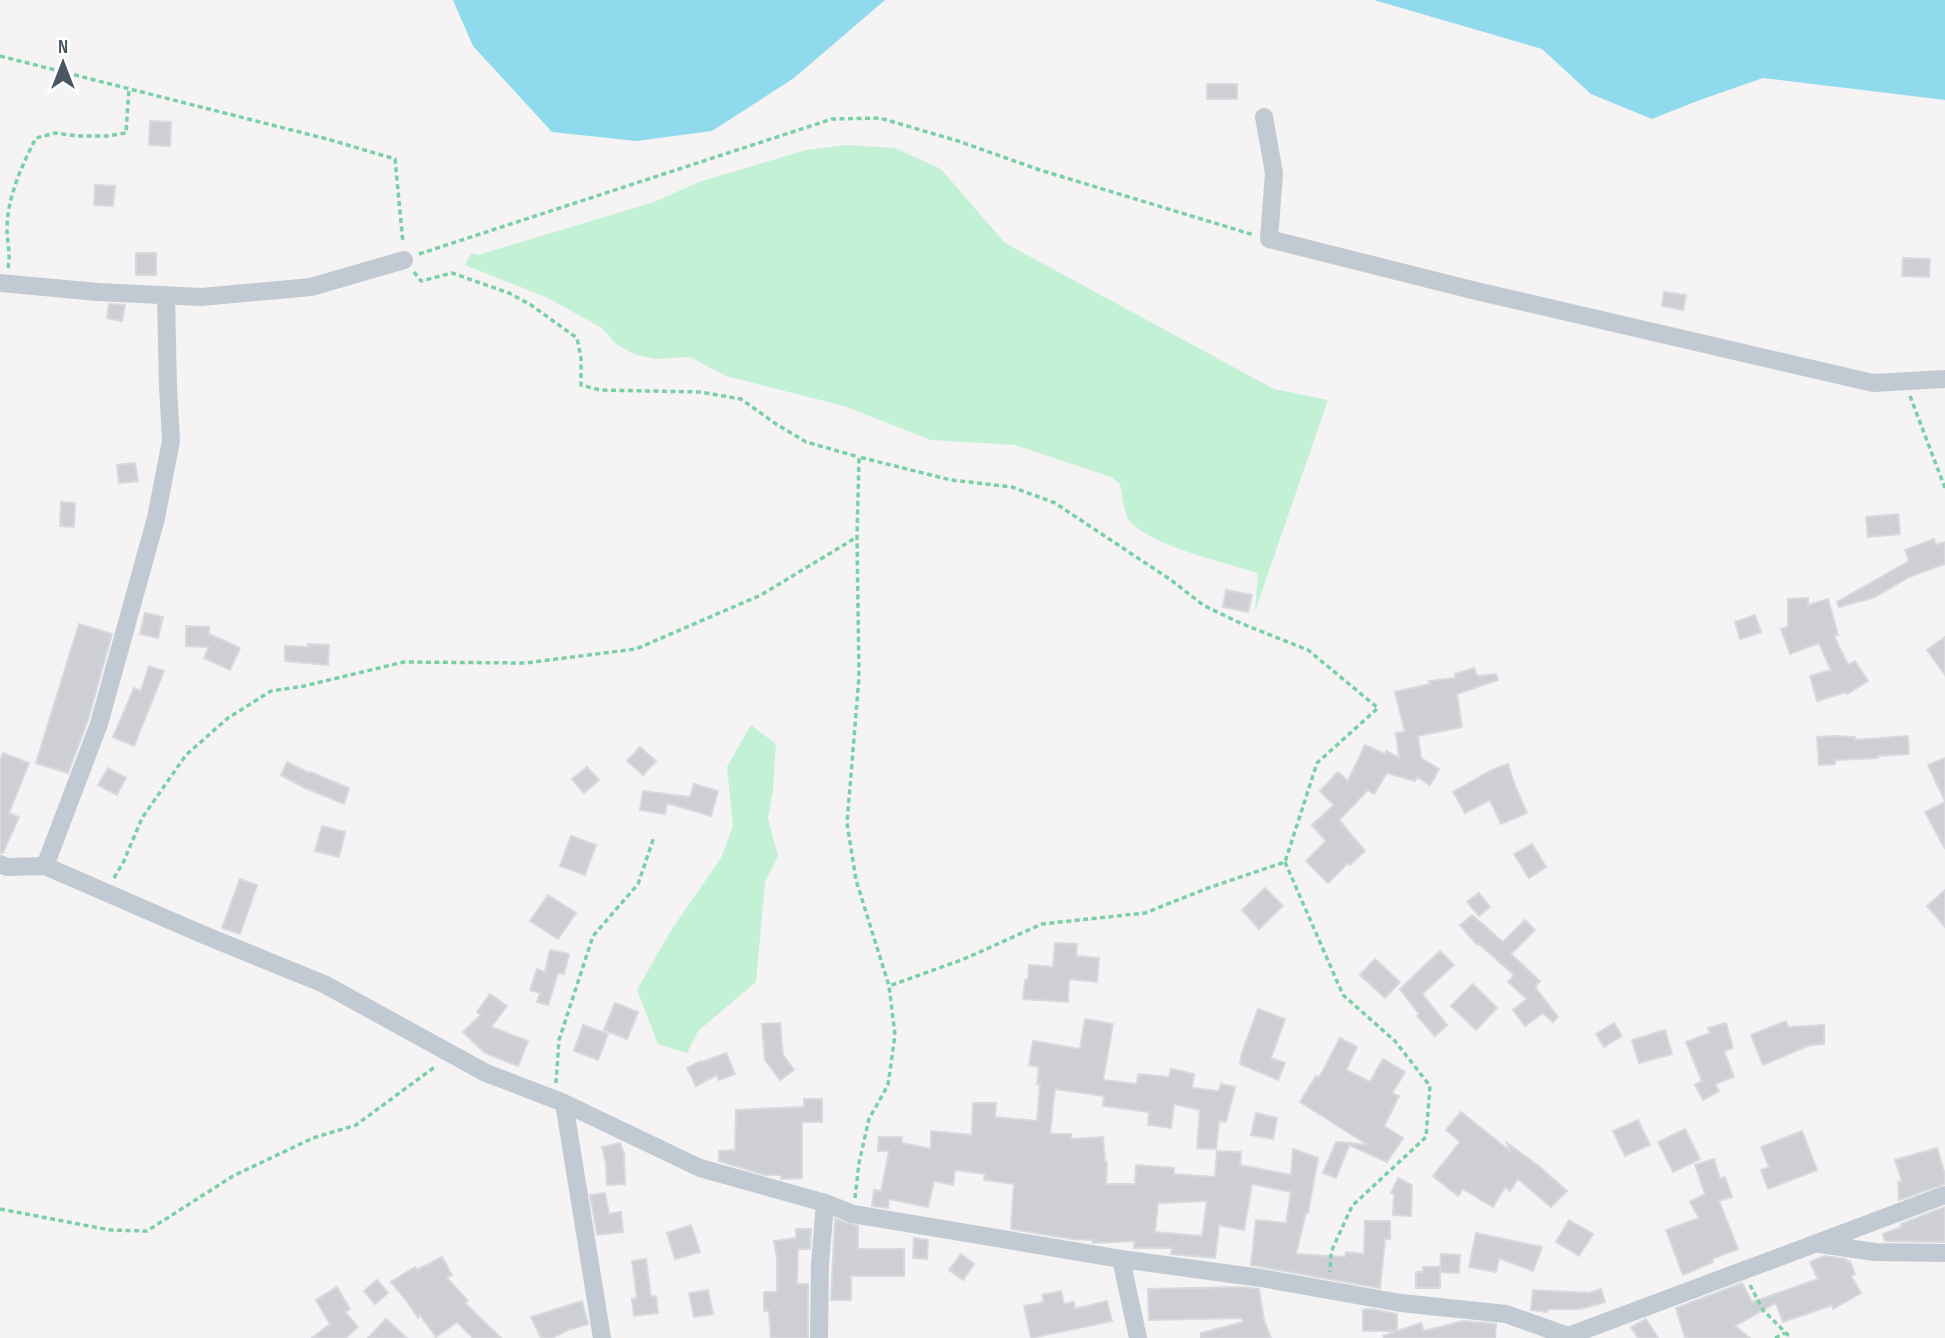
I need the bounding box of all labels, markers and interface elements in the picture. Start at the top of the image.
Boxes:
north arrow [28,28,98,98]
text: N [58,36,68,59]

